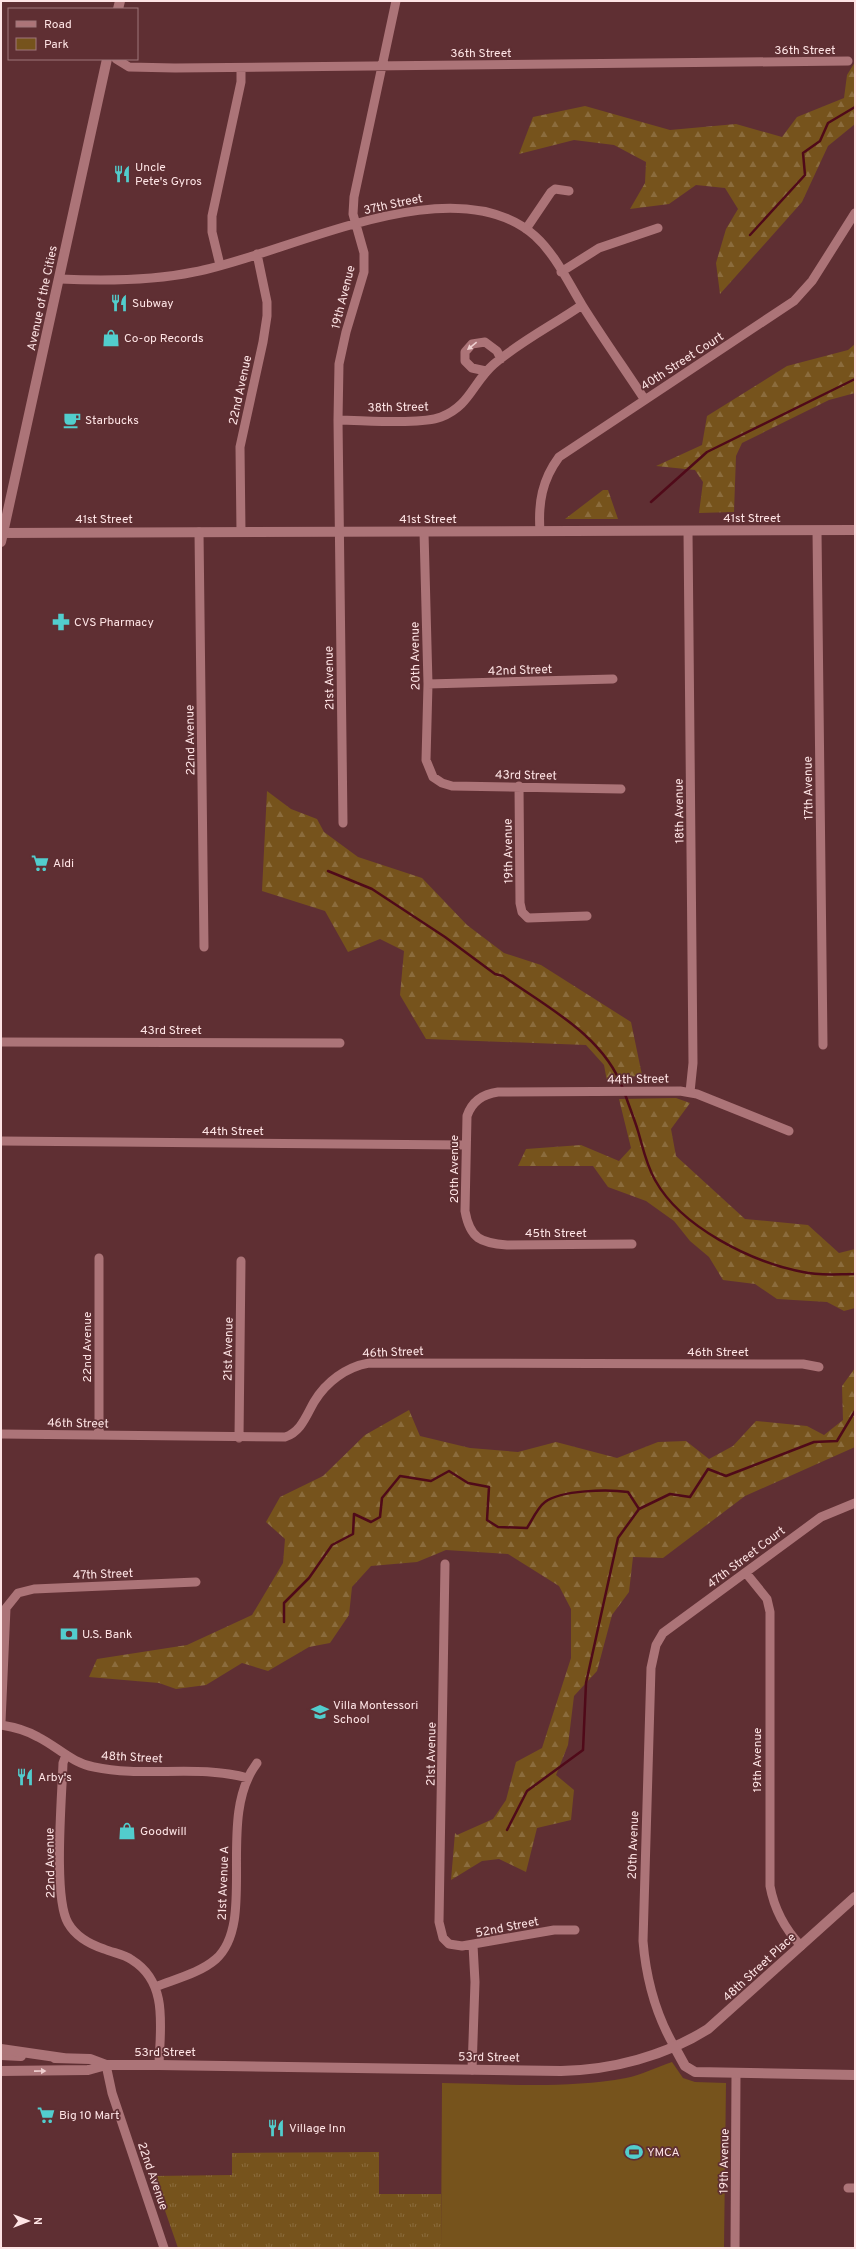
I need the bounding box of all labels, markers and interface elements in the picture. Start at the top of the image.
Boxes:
legend [8,8,138,60]
text: Road [44,17,72,33]
text: Park [44,37,69,53]
street label: 36th Street [774,43,836,59]
street label: 36th Street [450,46,512,62]
place label: Uncle Pete's Gyros [135,160,202,190]
restaurant icon: Uncle Pete's Gyros [112,164,132,184]
street label: 37th Street [362,191,424,219]
street label: Avenue of the Cities [24,244,62,352]
street label: 19th Avenue [328,264,360,331]
restaurant icon: Subway [109,293,129,313]
place label: Subway [132,296,174,312]
shop icon: Co-op Records [101,328,121,348]
street label: 40th Street Court [638,329,727,395]
place label: Co-op Records [124,331,204,347]
one-way arrow [466,342,477,350]
street label: 22nd Avenue [226,354,256,427]
street label: 38th Street [367,399,429,417]
cafe icon: Starbucks [62,410,82,430]
place label: Starbucks [85,413,139,429]
street label: 41st Street [723,511,781,527]
street label: 41st Street [75,512,133,528]
street label: 41st Street [399,512,457,528]
pharmacy icon: CVS Pharmacy [51,612,71,632]
place label: CVS Pharmacy [74,615,154,631]
street label: 20th Avenue [407,622,425,690]
street label: 21st Avenue [321,646,339,710]
street label: 42nd Street [488,662,552,680]
street label: 22nd Avenue [182,704,200,776]
street label: 17th Avenue [800,756,818,820]
street label: 43rd Street [495,767,557,785]
street label: 18th Avenue [671,778,689,844]
street label: 19th Avenue [500,818,518,884]
supermarket icon: Aldi [30,853,50,873]
place label: Aldi [53,856,74,872]
street label: 43rd Street [140,1023,202,1039]
street label: 44th Street [607,1071,669,1089]
street label: 44th Street [202,1124,264,1140]
street label: 20th Avenue [447,1135,463,1203]
street label: 45th Street [525,1226,587,1242]
street label: 22nd Avenue [80,1312,96,1382]
street label: 21st Avenue [220,1317,238,1381]
street label: 46th Street [362,1344,424,1362]
street label: 46th Street [687,1345,749,1361]
street label: 46th Street [47,1415,109,1433]
street label: 47th Street Court [704,1523,789,1592]
street label: 47th Street [73,1566,133,1584]
bank icon: U.S. Bank [59,1624,79,1644]
place label: U.S. Bank [82,1627,132,1643]
place label: Villa Montessori School [333,1698,418,1728]
school or university icon: Villa Montessori School [310,1702,330,1722]
street label: 21st Avenue [423,1722,441,1786]
street label: 19th Avenue [750,1727,766,1793]
street label: 48th Street [101,1748,163,1768]
restaurant icon: Arby's [15,1767,35,1787]
place label: Arby's [38,1770,72,1786]
street label: 20th Avenue [625,1810,643,1880]
shop icon: Goodwill [117,1821,137,1841]
place label: Goodwill [140,1824,187,1840]
street label: 22nd Avenue [42,1827,60,1899]
street label: 21st Avenue A [215,1845,233,1921]
street label: 52nd Street [474,1914,540,1942]
street label: 48th Street Place [720,1930,800,2006]
street label: 53rd Street [134,2045,196,2061]
street label: 53rd Street [458,2049,520,2067]
one-way arrow [34,2068,47,2074]
supermarket icon: Big 10 Mart [36,2105,56,2125]
place label: Big 10 Mart [59,2108,120,2124]
restaurant icon: Village Inn [266,2118,286,2138]
place label: Village Inn [289,2121,346,2137]
street label: 19th Avenue [716,2128,734,2194]
street label: 22nd Avenue [133,2140,171,2212]
sports icon: YMCA [624,2142,644,2162]
place label: YMCA [647,2145,680,2161]
north arrow [8,2201,48,2241]
text: N [30,2217,44,2225]

